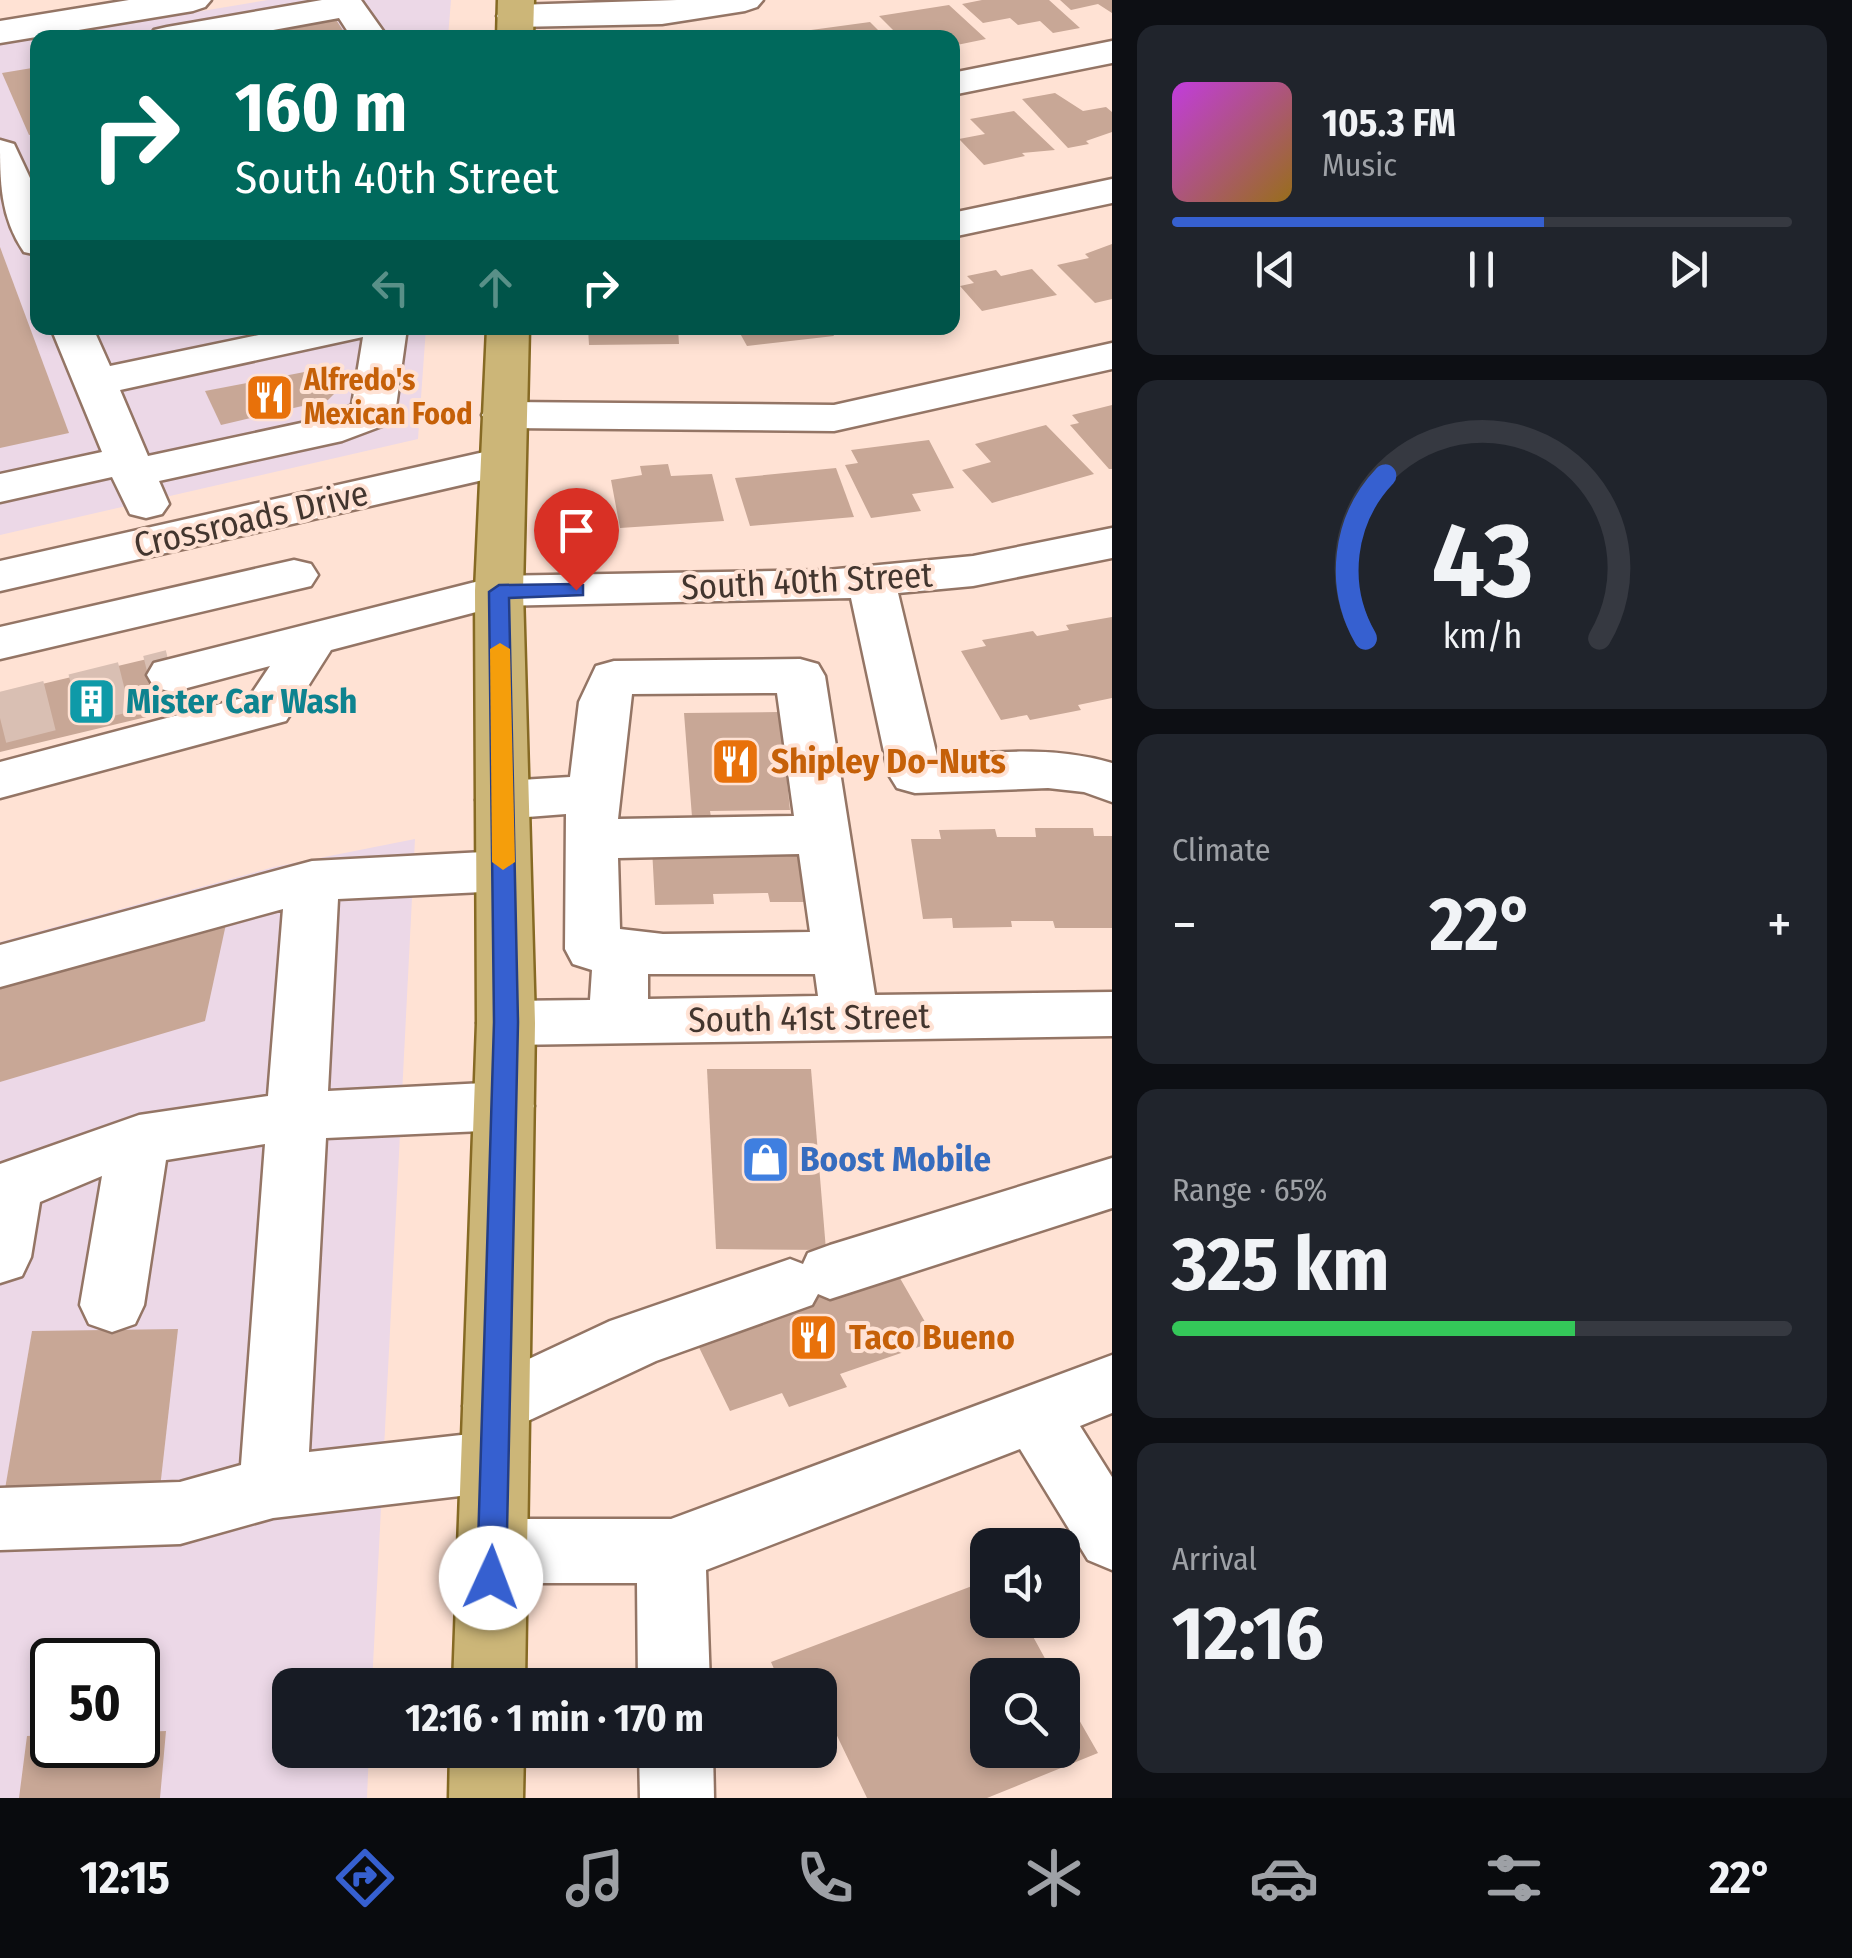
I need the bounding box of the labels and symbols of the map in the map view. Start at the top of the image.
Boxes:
place label: Alfredo's Mexican Food [303,362,472,432]
restaurant icon: Alfredo's Mexican Food [243,371,295,423]
street label: Crossroads Drive [130,472,372,566]
pin [534,488,619,591]
street label: South 40th Street [680,553,934,609]
building icon: Mister Car Wash [65,675,117,727]
place label: Mister Car Wash [126,680,357,722]
restaurant icon: Shipley Do-Nuts [710,735,762,787]
place label: Shipley Do-Nuts [771,740,1006,782]
street label: South 41st Street [688,995,931,1041]
shop icon: Boost Mobile [739,1133,791,1185]
place label: Boost Mobile [800,1138,991,1180]
restaurant icon: Taco Bueno [788,1311,840,1363]
place label: Taco Bueno [849,1316,1015,1358]
position arrow [439,1526,543,1630]
speed limit sign: 50 [30,1638,160,1768]

